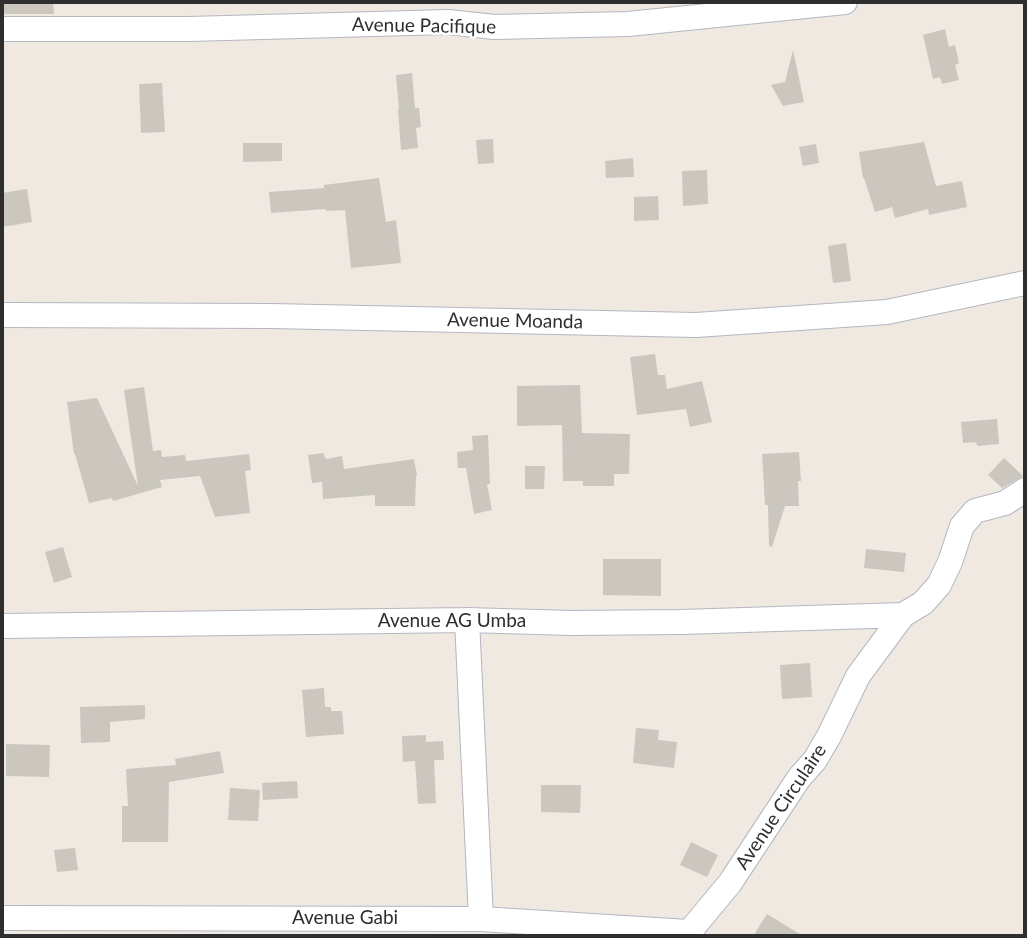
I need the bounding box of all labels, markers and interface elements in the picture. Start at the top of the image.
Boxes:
street label: Avenue Pacifique [352,13,496,39]
street label: Avenue Moanda [447,308,583,334]
street label: Avenue AG Umba [378,610,526,632]
street label: Avenue Circulaire [731,740,831,874]
street label: Avenue Gabi [292,907,398,929]

